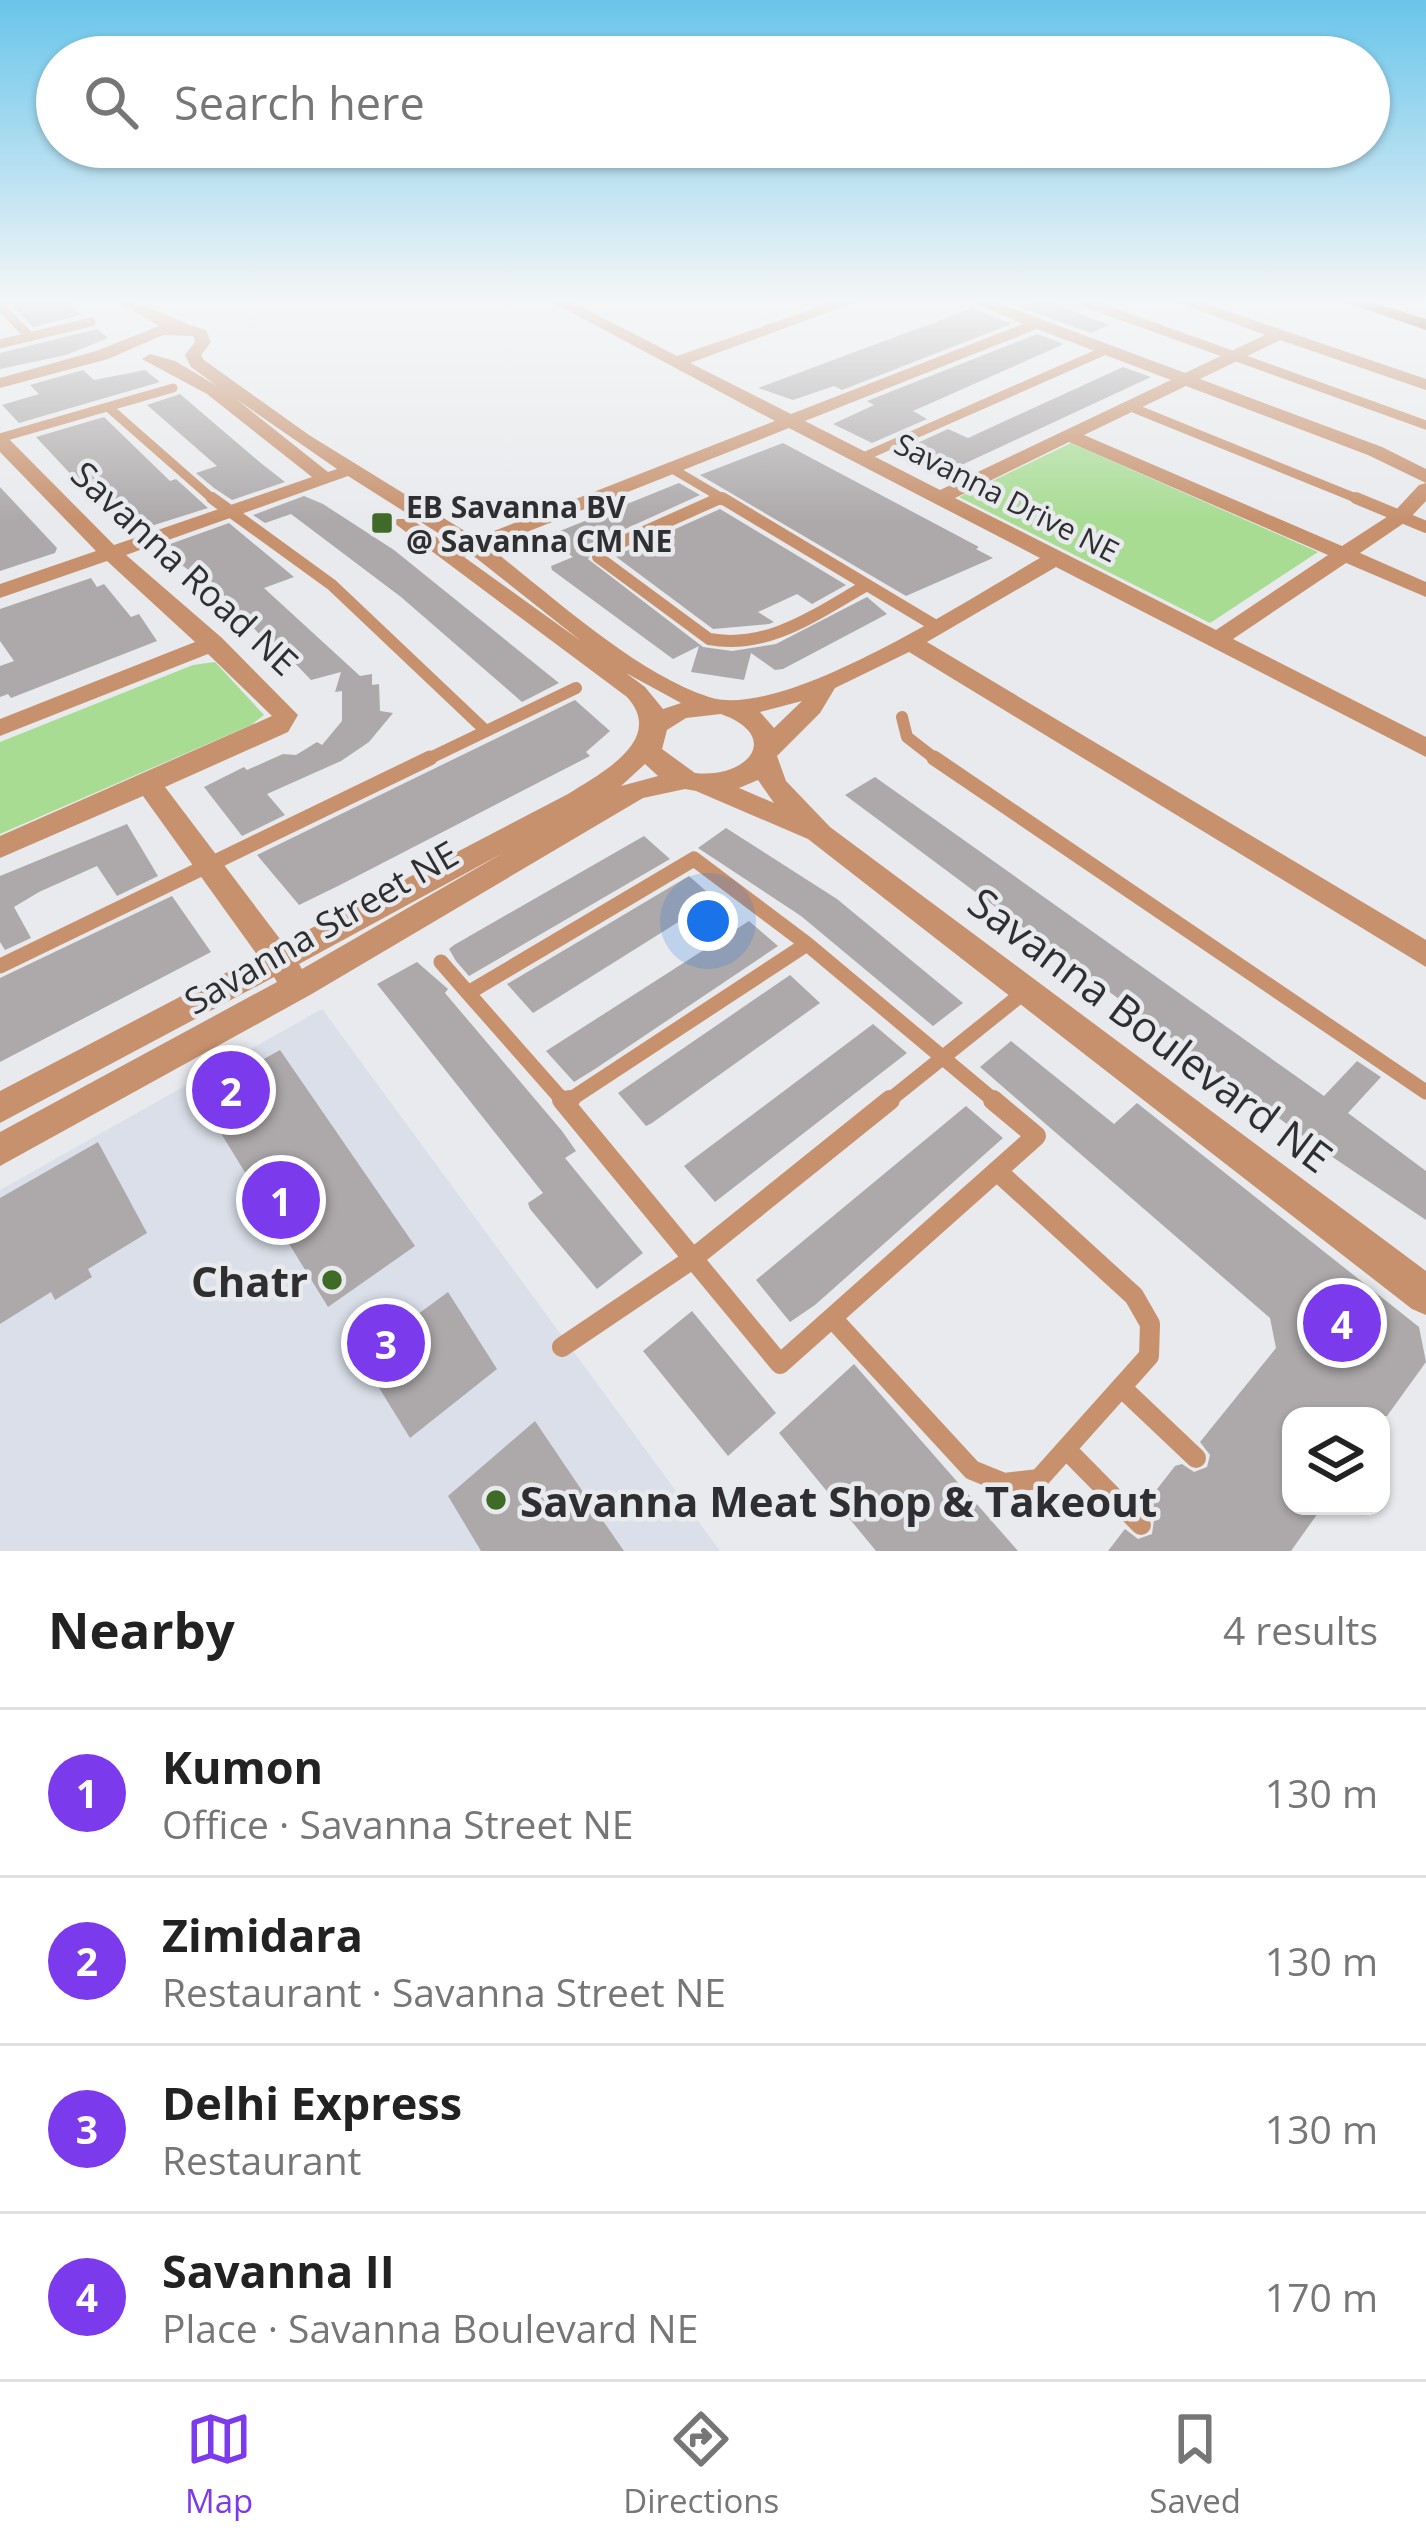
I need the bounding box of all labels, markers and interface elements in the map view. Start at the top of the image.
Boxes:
search box [36,36,1390,168]
icon: search [78,69,144,135]
text: Search here [174,72,425,133]
street label: Savanna Drive NE [888,423,1126,571]
street label: Savanna Road NE [61,450,309,686]
place label: EB Savanna BV @ Savanna CM NE [406,486,672,561]
marker: EB Savanna BV @ Savanna CM NE [369,510,395,536]
street label: Savanna Street NE [175,829,467,1025]
street label: Savanna Boulevard NE [957,873,1345,1185]
your location [678,891,738,951]
pin: 2 [192,1045,270,1135]
pin: 1 [242,1155,320,1245]
place label: Chatr [191,1252,308,1309]
marker: Chatr [319,1267,345,1293]
pin: 4 [1303,1278,1381,1368]
pin: 3 [347,1298,425,1388]
map controls [1282,1407,1390,1515]
button: layers [1282,1407,1390,1515]
place label: Savanna Meat Shop & Takeout [520,1472,1157,1529]
marker: Savanna Meat Shop & Takeout [483,1487,509,1513]
text: Nearby [48,1594,235,1664]
text: 4 results [1223,1603,1378,1656]
text: Kumon [162,1736,323,1797]
text: 1 [76,1766,98,1819]
text: 130 m [1265,1766,1378,1819]
text: Office · Savanna Street NE [162,1797,633,1850]
text: Zimidara [162,1904,363,1965]
text: 2 [76,1934,98,1987]
text: 130 m [1265,1934,1378,1987]
text: Restaurant · Savanna Street NE [162,1965,726,2018]
text: Delhi Express [162,2072,462,2133]
text: 3 [76,2102,98,2155]
text: 130 m [1265,2102,1378,2155]
text: Restaurant [162,2133,361,2186]
text: Savanna II [162,2240,395,2301]
text: 4 [76,2270,98,2323]
text: 170 m [1265,2270,1378,2323]
text: Place · Savanna Boulevard NE [162,2301,698,2354]
tab: Map [185,2406,253,2523]
tab: Directions [623,2406,779,2523]
tab: Saved [1149,2406,1241,2523]

